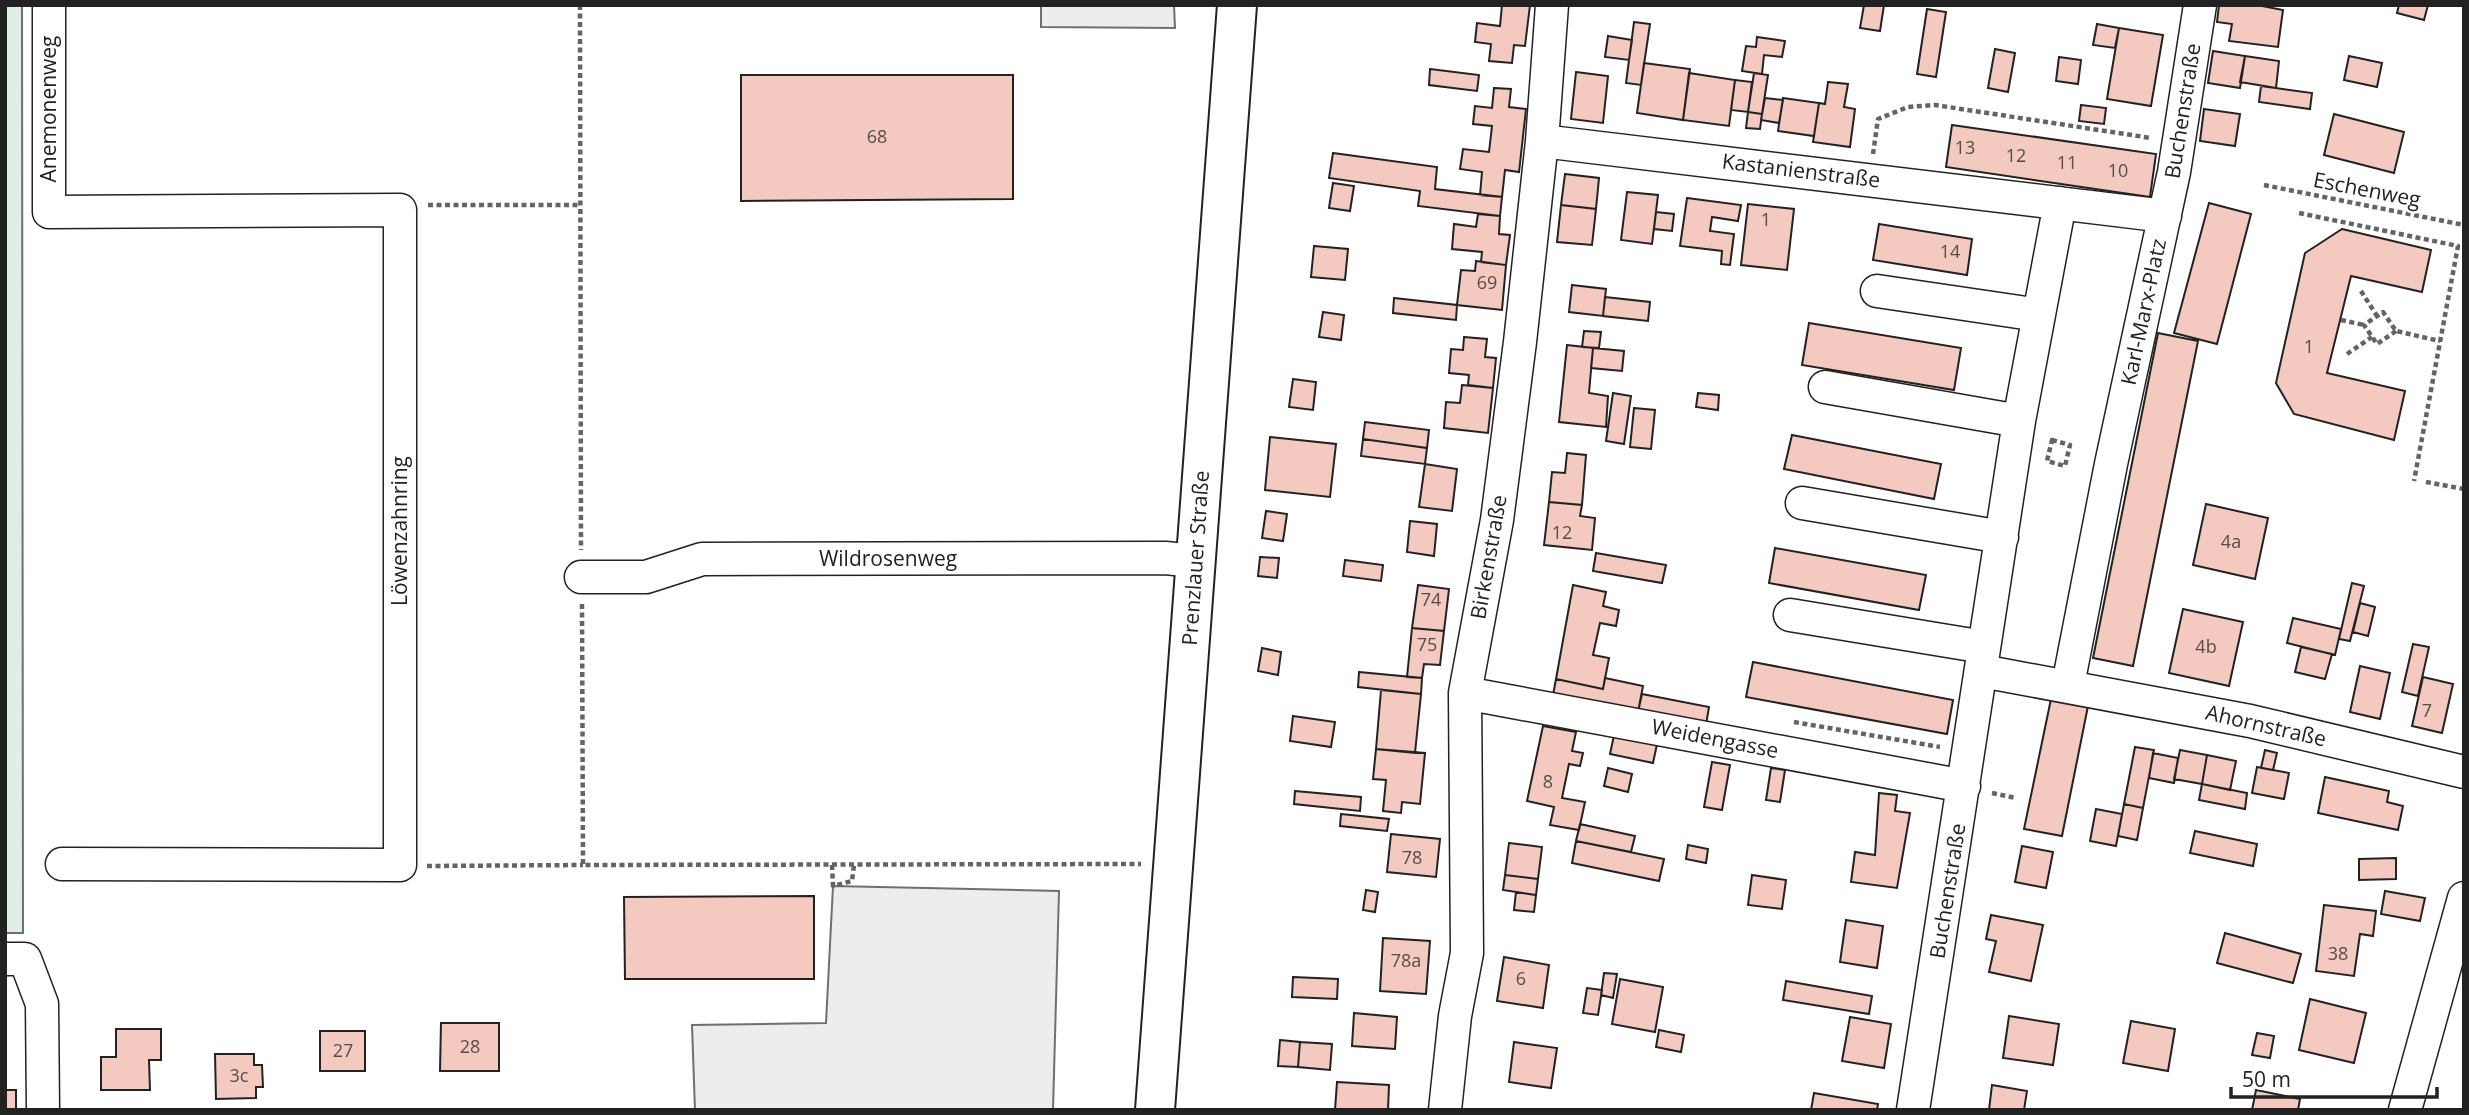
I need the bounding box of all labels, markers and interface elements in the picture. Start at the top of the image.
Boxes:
street label: Anemonenweg [34,35,62,183]
street label: Buchenstraße [2157,41,2207,181]
house number: 68 [867,124,887,148]
house number: 13 [1955,135,1975,159]
house number: 12 [2006,143,2026,167]
street label: Kastanienstraße [1720,146,1882,194]
house number: 11 [2057,150,2077,174]
house number: 10 [2108,158,2128,182]
street label: Eschenweg [2311,165,2423,213]
house number: 1 [1761,207,1771,231]
street label: Karl-Marx-Platz [2114,236,2172,388]
house number: 14 [1940,239,1960,263]
house number: 69 [1477,270,1497,294]
house number: 1 [2304,334,2314,358]
street label: Löwenzahnring [385,456,413,606]
street label: Prenzlauer Straße [1175,469,1215,646]
street label: Birkenstraße [1463,492,1513,621]
house number: 12 [1552,520,1572,544]
house number: 4a [2221,529,2241,553]
street label: Wildrosenweg [819,544,957,572]
house number: 74 [1421,587,1441,611]
house number: 75 [1417,632,1437,656]
house number: 4b [2195,634,2217,658]
street label: Ahornstraße [2203,698,2329,752]
house number: 7 [2422,698,2432,722]
street label: Weidengasse [1649,712,1781,764]
house number: 8 [1543,769,1553,793]
street label: Buchenstraße [1922,821,1972,961]
house number: 78 [1402,845,1422,869]
house number: 38 [2328,941,2348,965]
house number: 78a [1391,948,1421,972]
house number: 6 [1516,966,1526,990]
house number: 28 [460,1034,480,1058]
house number: 27 [333,1038,353,1062]
scale bar [2231,1056,2438,1100]
house number: 3c [230,1063,249,1087]
text: 50 m [2242,1065,2291,1093]

